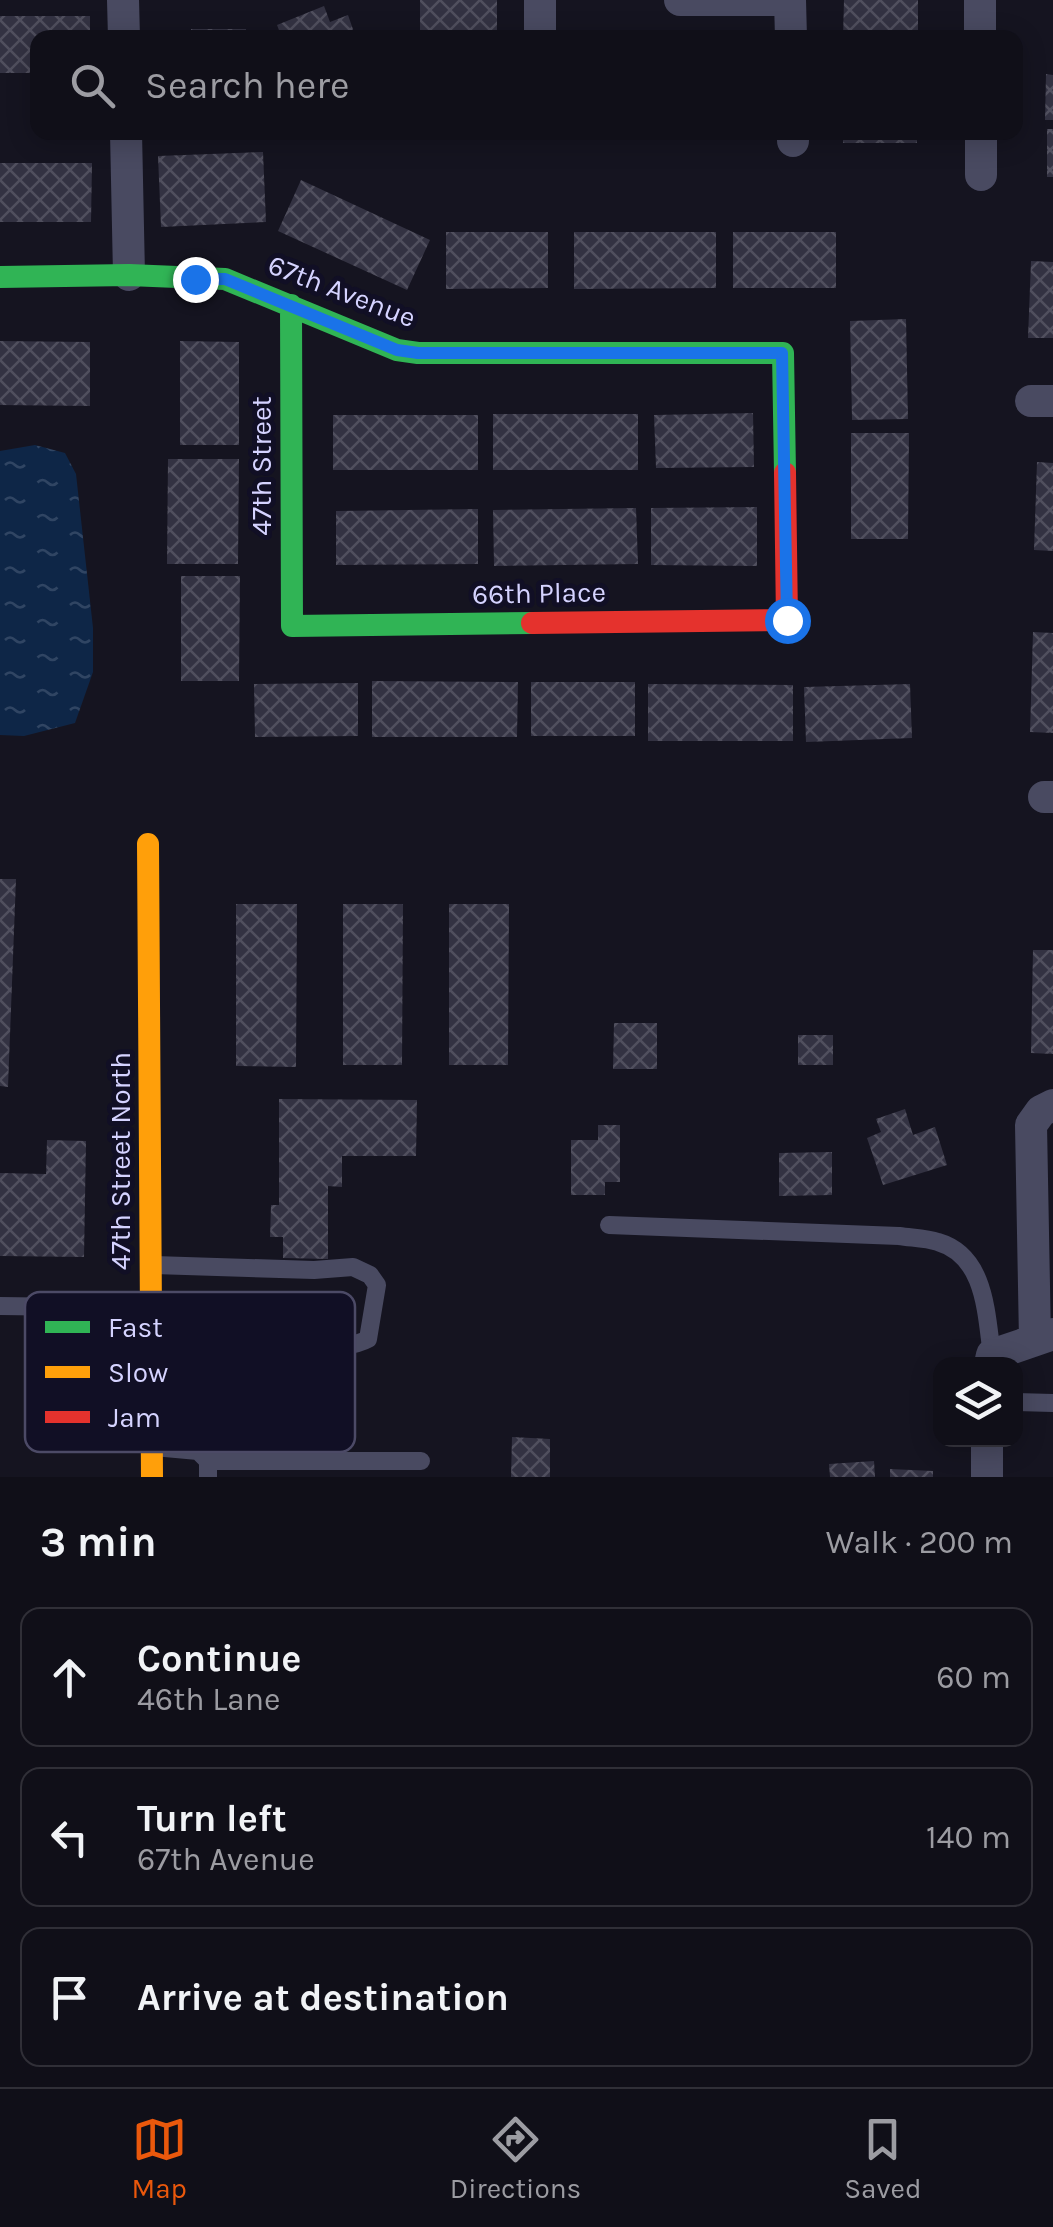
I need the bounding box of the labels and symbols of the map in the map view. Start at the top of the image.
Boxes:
street label: 67th Avenue [264,248,420,334]
route end [173,257,219,303]
street label: 47th Street [245,396,278,536]
street label: 66th Place [472,575,606,611]
route start [765,598,811,644]
street label: 47th Street North [104,1052,137,1270]
legend [25,1292,355,1452]
text: Fast [108,1311,163,1344]
text: Slow [108,1356,168,1389]
text: Jam [108,1401,161,1434]

